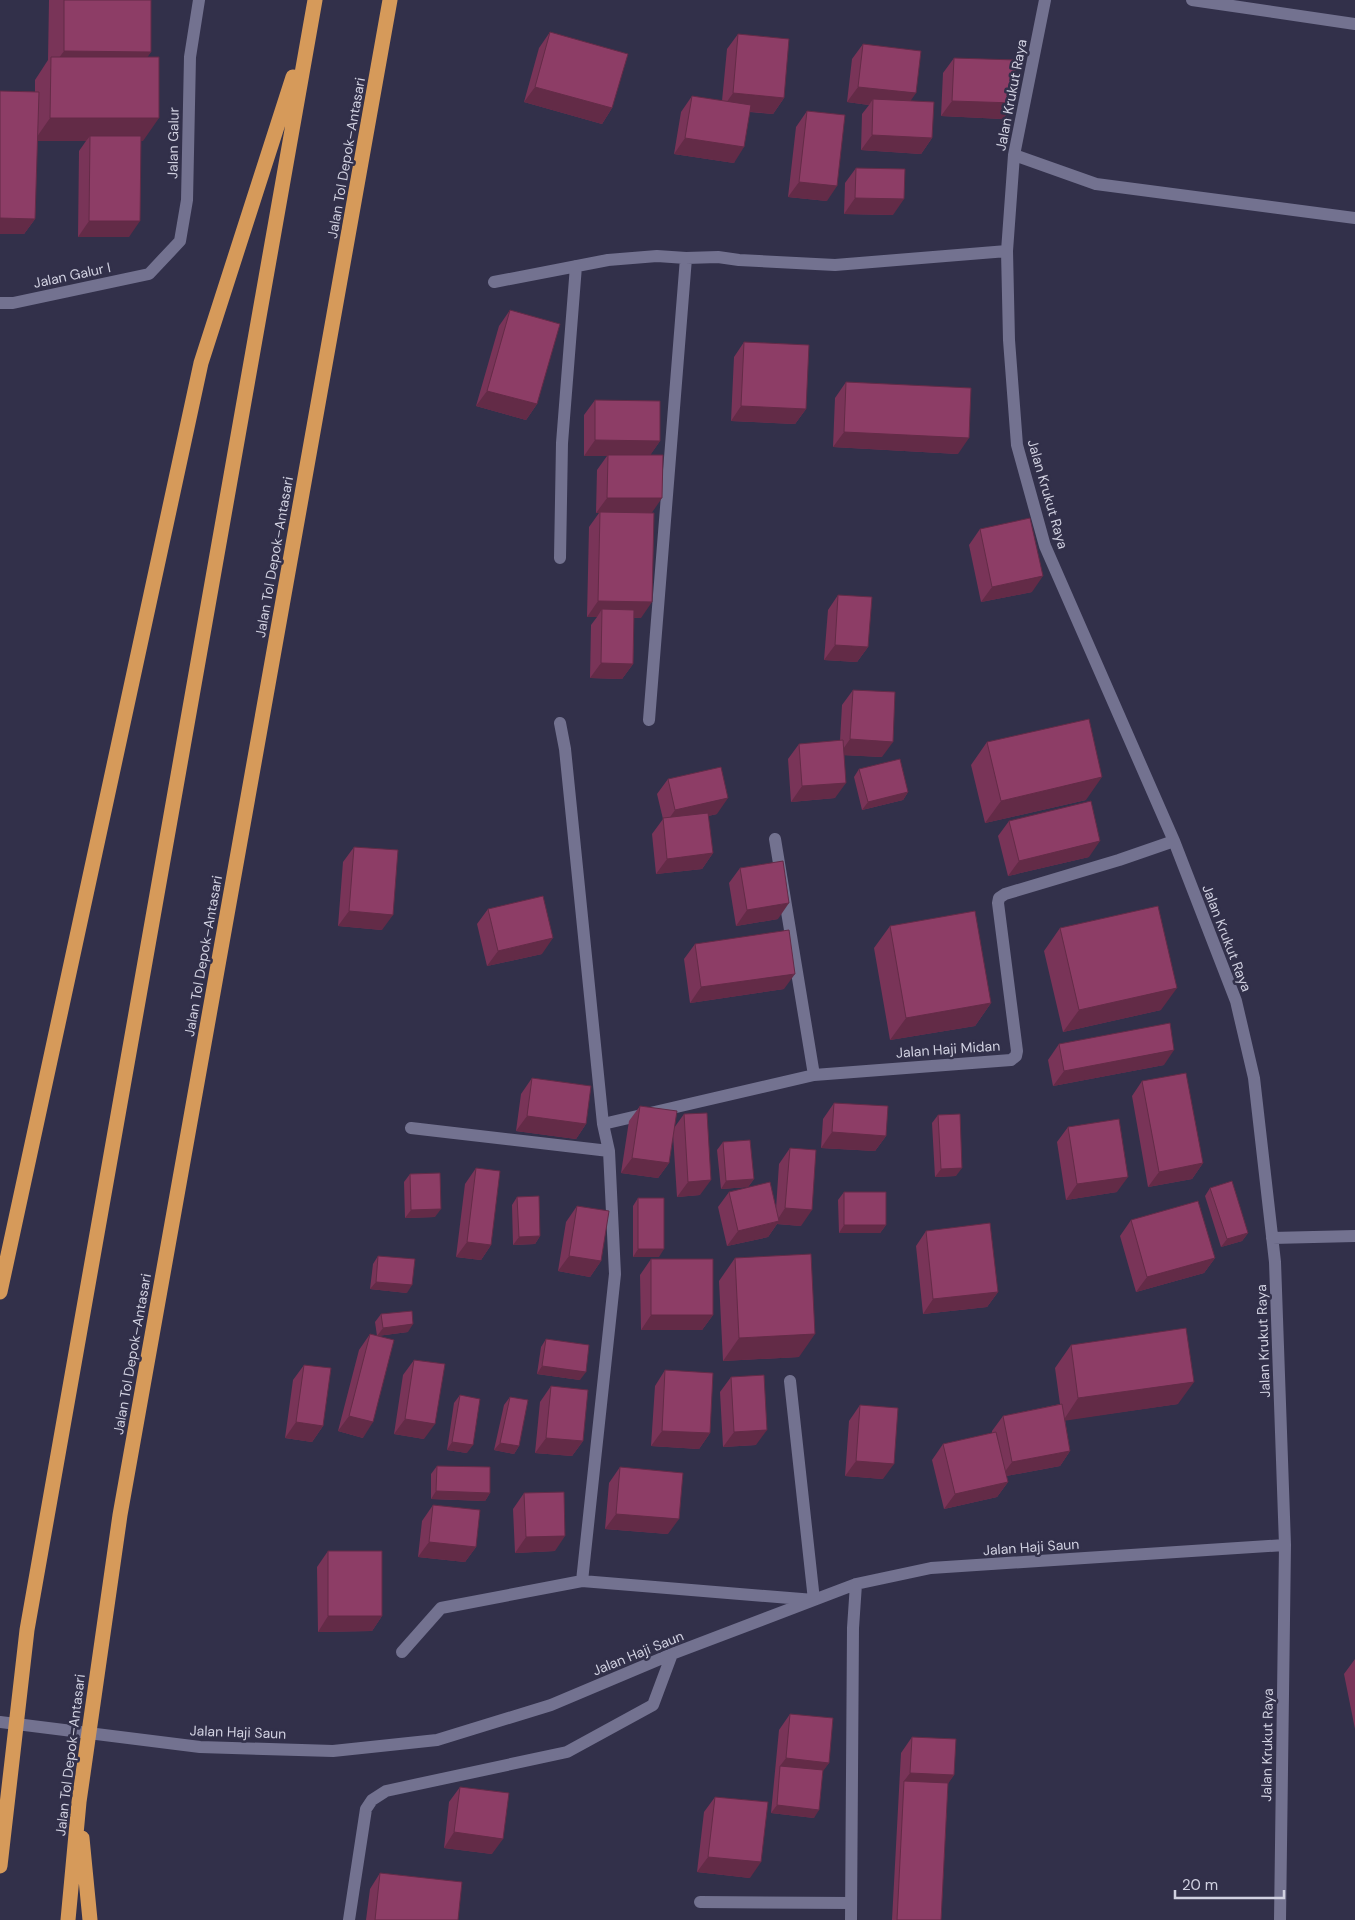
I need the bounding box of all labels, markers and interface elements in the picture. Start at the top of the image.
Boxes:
street label: Jalan Krukut Raya [991,38,1031,152]
street label: Jalan Tol Depok–Antasari [323,76,369,240]
street label: Jalan Galur [163,107,183,179]
street label: Jalan Galur I [32,258,112,292]
street label: Jalan Krukut Raya [1024,437,1072,551]
street label: Jalan Tol Depok–Antasari [251,475,297,639]
street label: Jalan Tol Depok–Antasari [180,874,226,1038]
street label: Jalan Krukut Raya [1198,882,1256,994]
street label: Jalan Haji Midan [895,1036,1001,1062]
street label: Jalan Tol Depok–Antasari [109,1272,155,1436]
street label: Jalan Krukut Raya [1252,1284,1274,1398]
street label: Jalan Haji Saun [982,1535,1080,1559]
street label: Jalan Haji Saun [590,1627,686,1679]
street label: Jalan Tol Depok–Antasari [51,1673,89,1837]
street label: Jalan Krukut Raya [1257,1688,1277,1802]
street label: Jalan Haji Saun [189,1721,287,1743]
scale bar [1175,1868,1284,1900]
text: 20 m [1182,1875,1218,1895]

